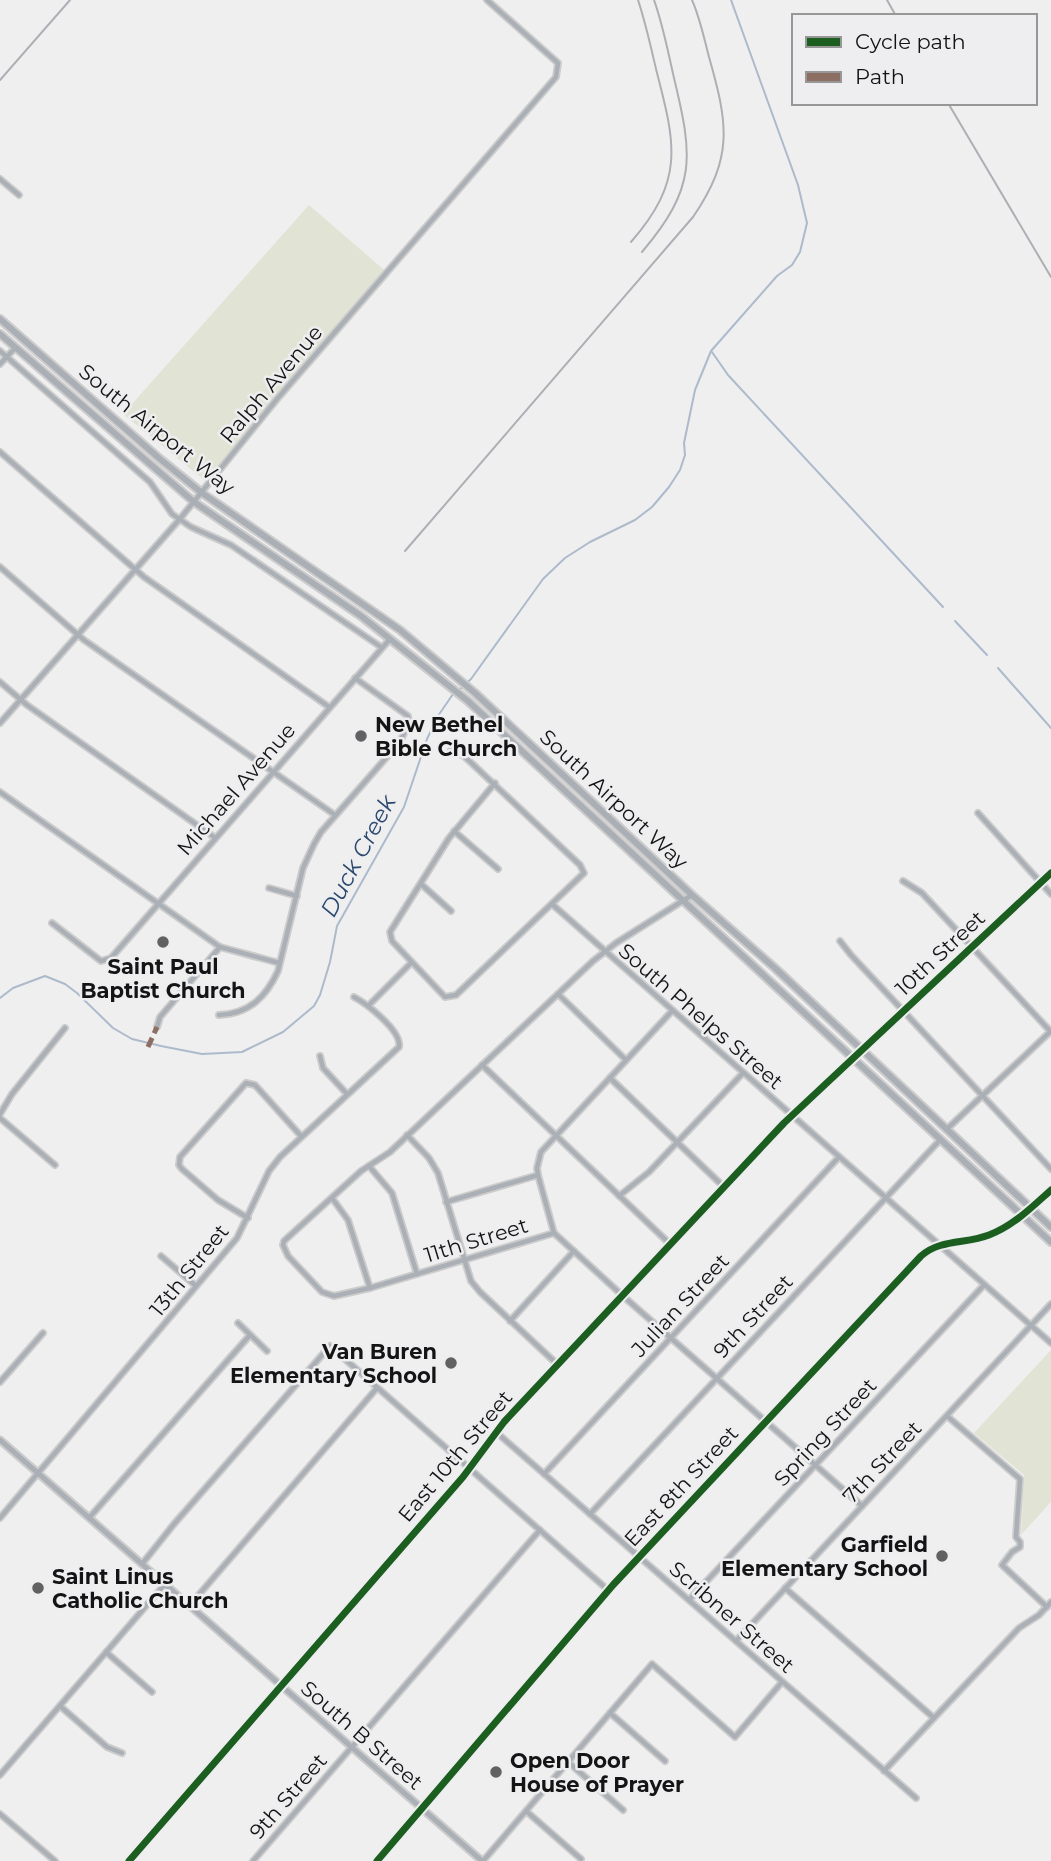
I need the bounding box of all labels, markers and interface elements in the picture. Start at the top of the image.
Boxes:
legend [792,14,1037,105]
text: Cycle path [855,29,966,54]
text: Path [855,64,905,89]
street label: Ralph Avenue [214,320,328,448]
street label: South Airport Way [74,359,240,500]
place label: New Bethel Bible Church [375,712,517,761]
street label: Michael Avenue [172,718,300,860]
street label: South Airport Way [535,724,694,874]
marker: New Bethel Bible Church [353,728,369,744]
water label: Duck Creek [314,789,402,922]
street label: 10th Street [890,905,990,1001]
marker: Saint Paul Baptist Church [155,934,171,950]
street label: South Phelps Street [614,938,788,1094]
place label: Saint Paul Baptist Church [80,954,246,1003]
street label: 11th Street [421,1212,531,1268]
street label: 13th Street [144,1219,234,1321]
street label: Julian Street [625,1248,734,1362]
street label: 9th Street [708,1269,798,1363]
place label: Van Buren Elementary School [230,1339,437,1388]
marker: Van Buren Elementary School [443,1355,459,1371]
street label: Spring Street [769,1373,881,1491]
street label: East 10th Street [393,1385,517,1527]
street label: 7th Street [837,1416,927,1508]
street label: East 8th Street [619,1421,743,1551]
place label: Garfield Elementary School [721,1532,928,1581]
marker: Garfield Elementary School [934,1548,950,1564]
street label: Scribner Street [664,1556,800,1678]
place label: Saint Linus Catholic Church [52,1564,228,1613]
marker: Saint Linus Catholic Church [30,1580,46,1596]
street label: South B Street [296,1675,428,1795]
street label: 9th Street [244,1748,332,1844]
place label: Open Door House of Prayer [510,1748,684,1797]
marker: Open Door House of Prayer [488,1764,504,1780]

